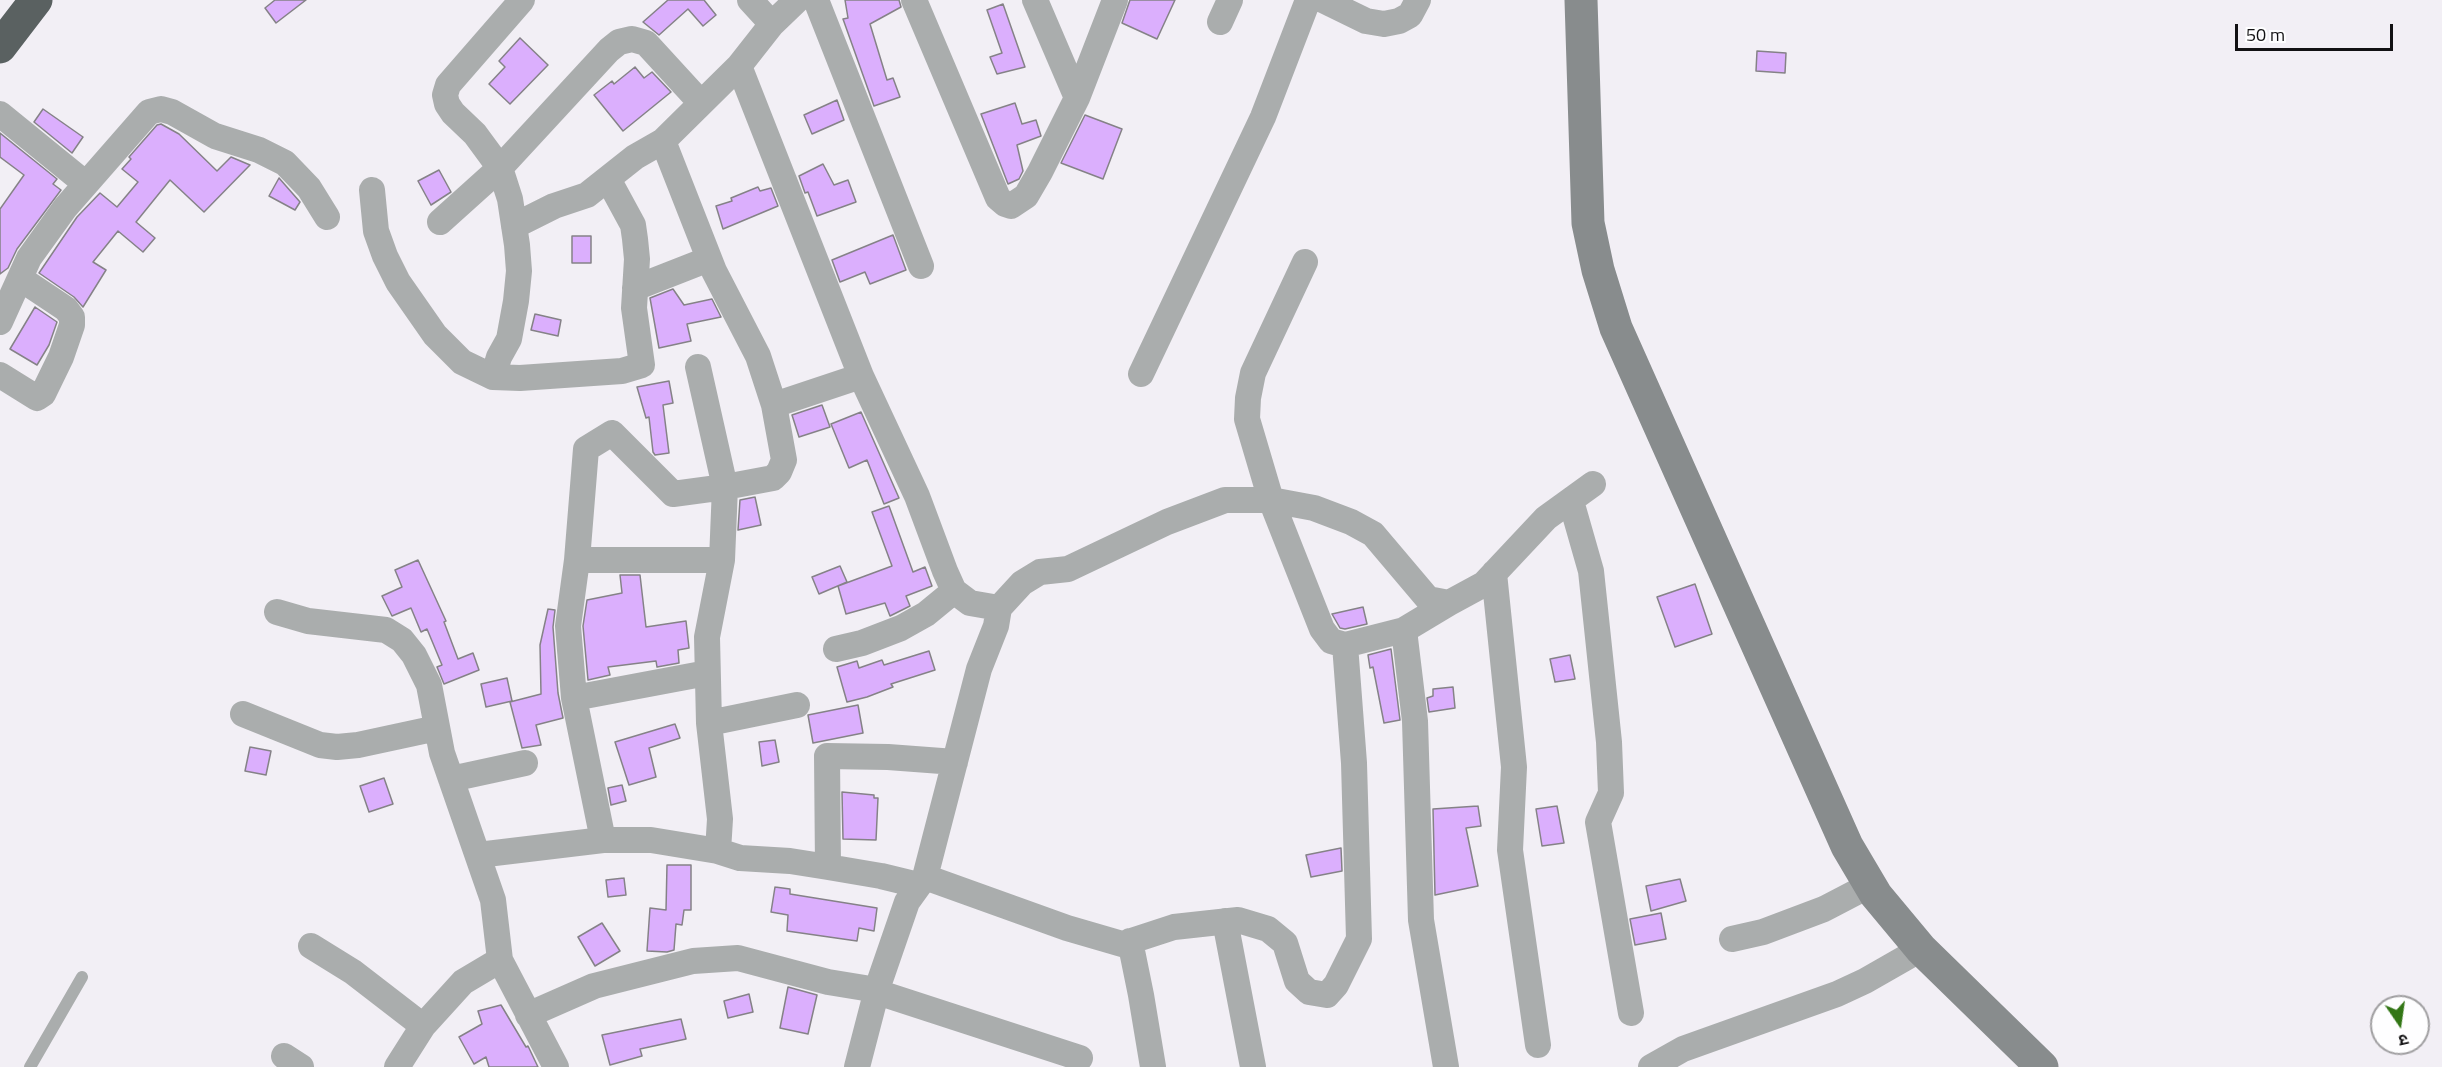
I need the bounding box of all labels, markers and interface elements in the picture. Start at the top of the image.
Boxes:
scale bar [2238,12,2396,50]
text: 50 m [2246,21,2285,48]
north arrow [2370,995,2430,1055]
text: उ [2396,1028,2411,1053]

